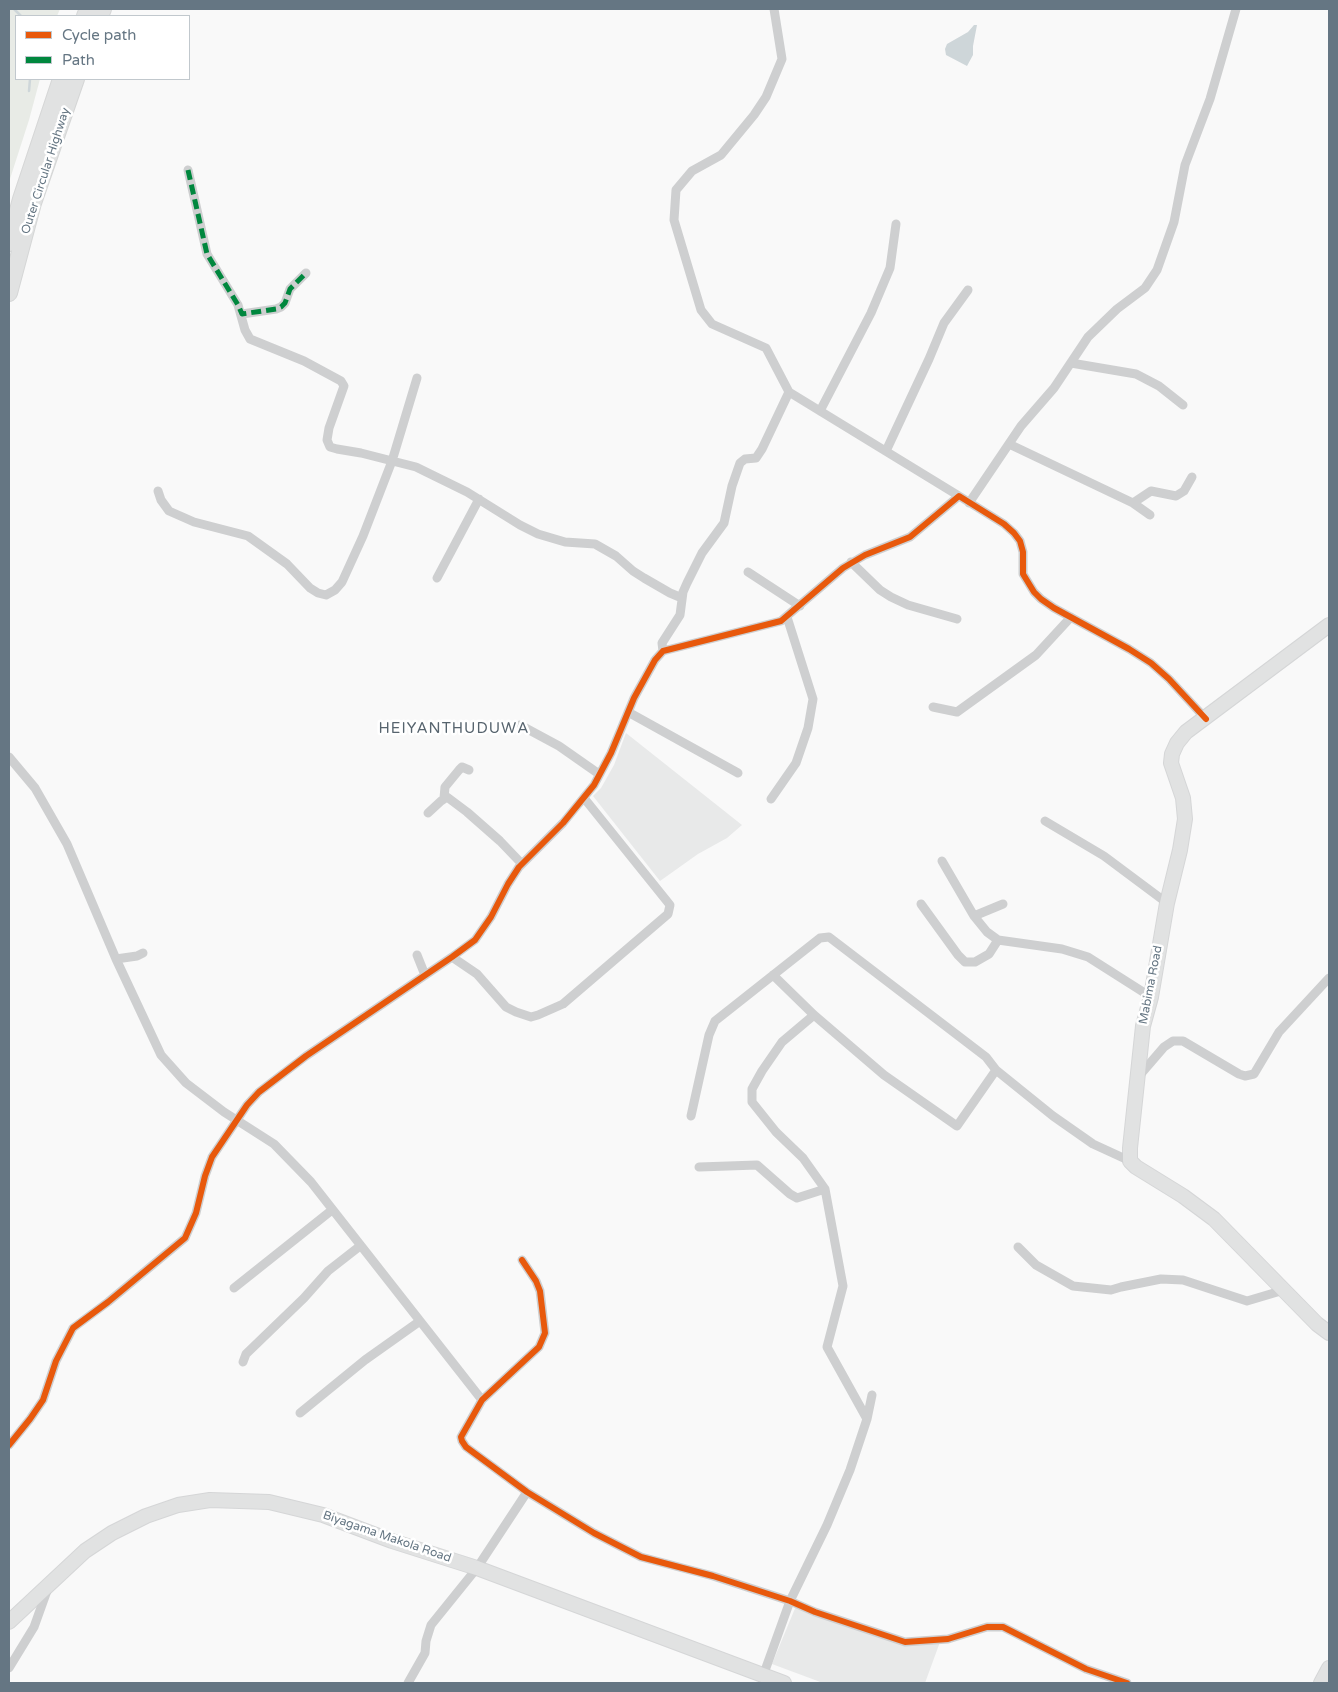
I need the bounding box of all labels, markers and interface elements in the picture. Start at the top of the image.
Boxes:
legend [15,15,190,80]
text: Cycle path [62,26,136,44]
text: Path [62,51,95,69]
street label: Outer Circular Highway [19,106,73,236]
district label: HEIYANTHUDUWA [377,720,531,738]
street label: Mabima Road [1136,944,1166,1026]
street label: Biyagama Makola Road [321,1508,453,1566]

